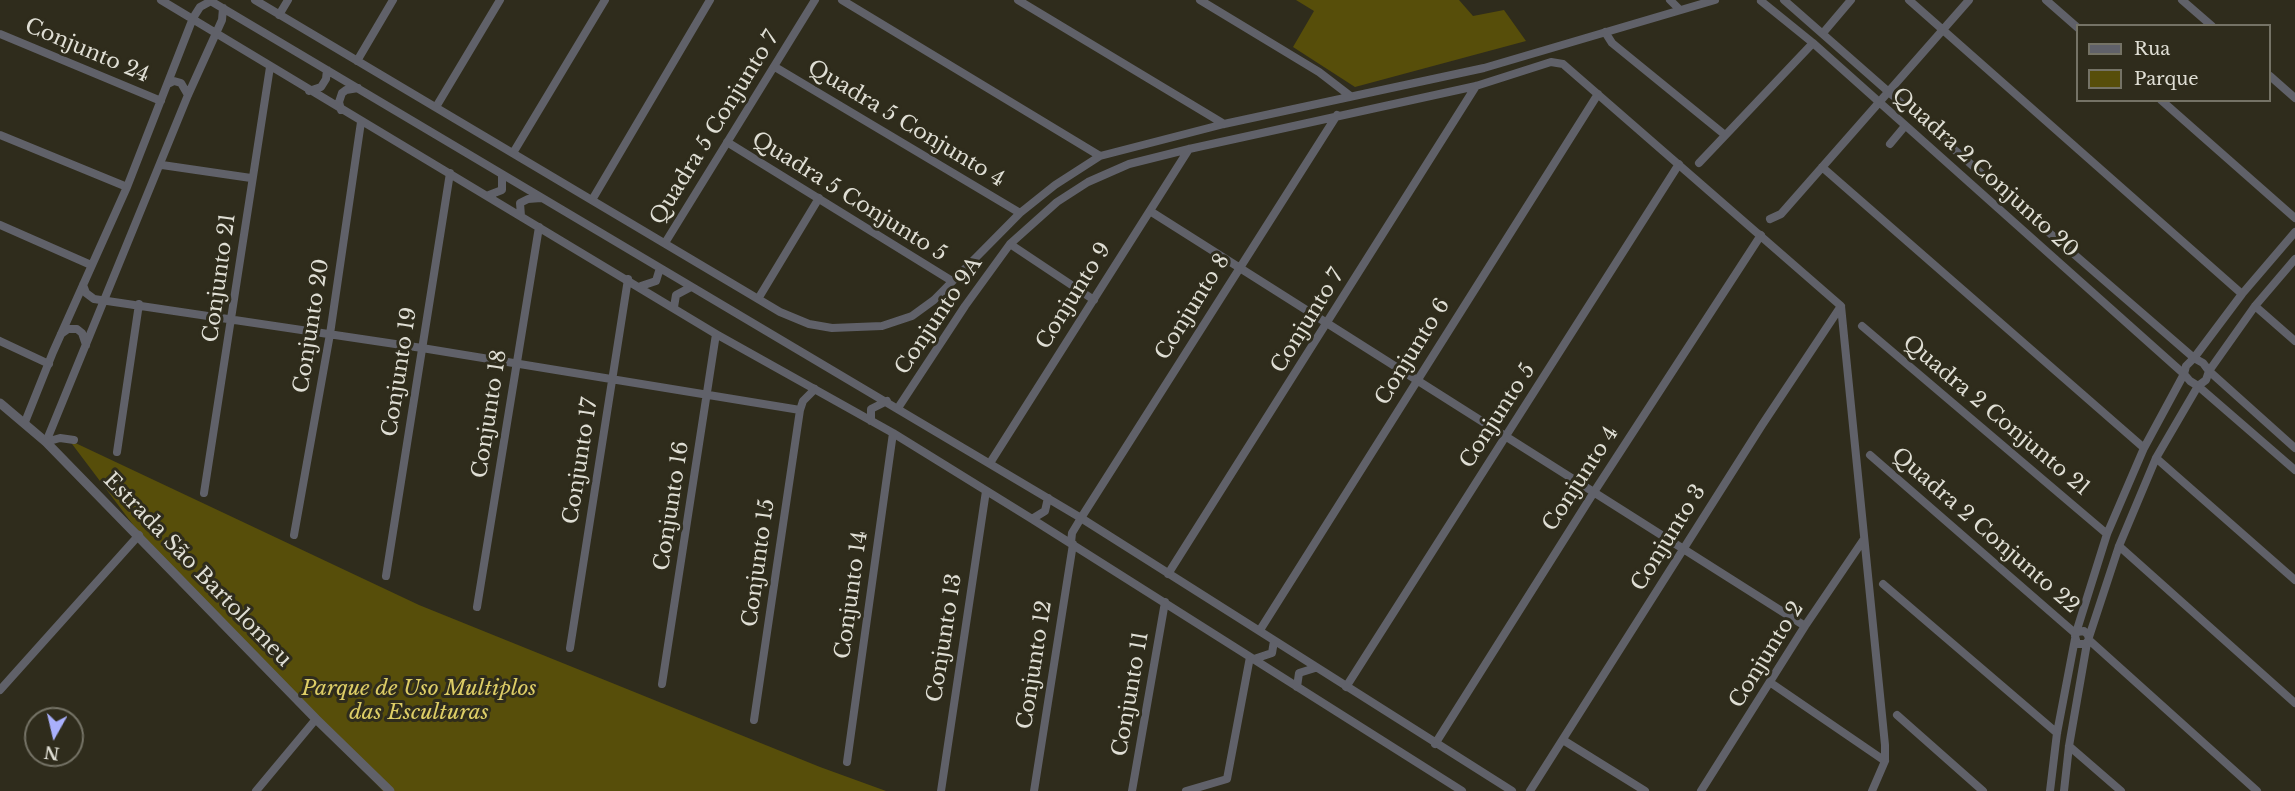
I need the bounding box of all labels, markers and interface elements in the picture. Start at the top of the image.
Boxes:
street label: Conjunto 24 [21,13,153,89]
legend [2076,24,2271,102]
street label: Quadra 5 Conjunto 7 [645,26,785,230]
text: Rua [2134,38,2170,60]
street label: Quadra 5 Conjunto 4 [803,55,1009,193]
text: Parque [2134,68,2199,90]
street label: Quadra 2 Conjunto 20 [1887,83,2083,263]
street label: Quadra 5 Conjunto 5 [747,127,951,267]
street label: Conjunto 21 [198,212,242,344]
street label: Conjunto 9 [1031,238,1117,354]
street label: Conjunto 8 [1150,249,1236,365]
street label: Conjunto 9A [890,252,988,380]
street label: Conjunto 20 [289,257,335,395]
street label: Conjunto 7 [1266,264,1350,378]
street label: Conjunto 6 [1370,294,1456,410]
street label: Conjunto 19 [377,306,423,438]
street label: Quadra 2 Conjunto 21 [1897,330,2095,502]
street label: Conjunto 18 [467,348,513,480]
street label: Conjunto 5 [1455,359,1541,473]
street label: Conjunto 17 [559,396,603,526]
street label: Conjunto 4 [1538,422,1624,536]
street label: Conjunto 16 [649,440,695,572]
street label: Quadra 2 Conjunto 22 [1886,443,2084,619]
street label: Estrada São Bartolomeu [98,468,296,672]
street label: Conjunto 3 [1626,480,1712,596]
street label: Conjunto 15 [738,497,780,629]
street label: Conjunto 14 [831,529,873,661]
street label: Conjunto 13 [922,572,968,704]
street label: Conjunto 2 [1724,597,1810,713]
street label: Conjunto 12 [1012,599,1058,731]
street label: Conjunto 11 [1108,630,1154,758]
park label: Parque de Uso Multiplos das Esculturas [301,676,537,726]
north arrow [24,707,84,767]
text: N [43,742,61,764]

